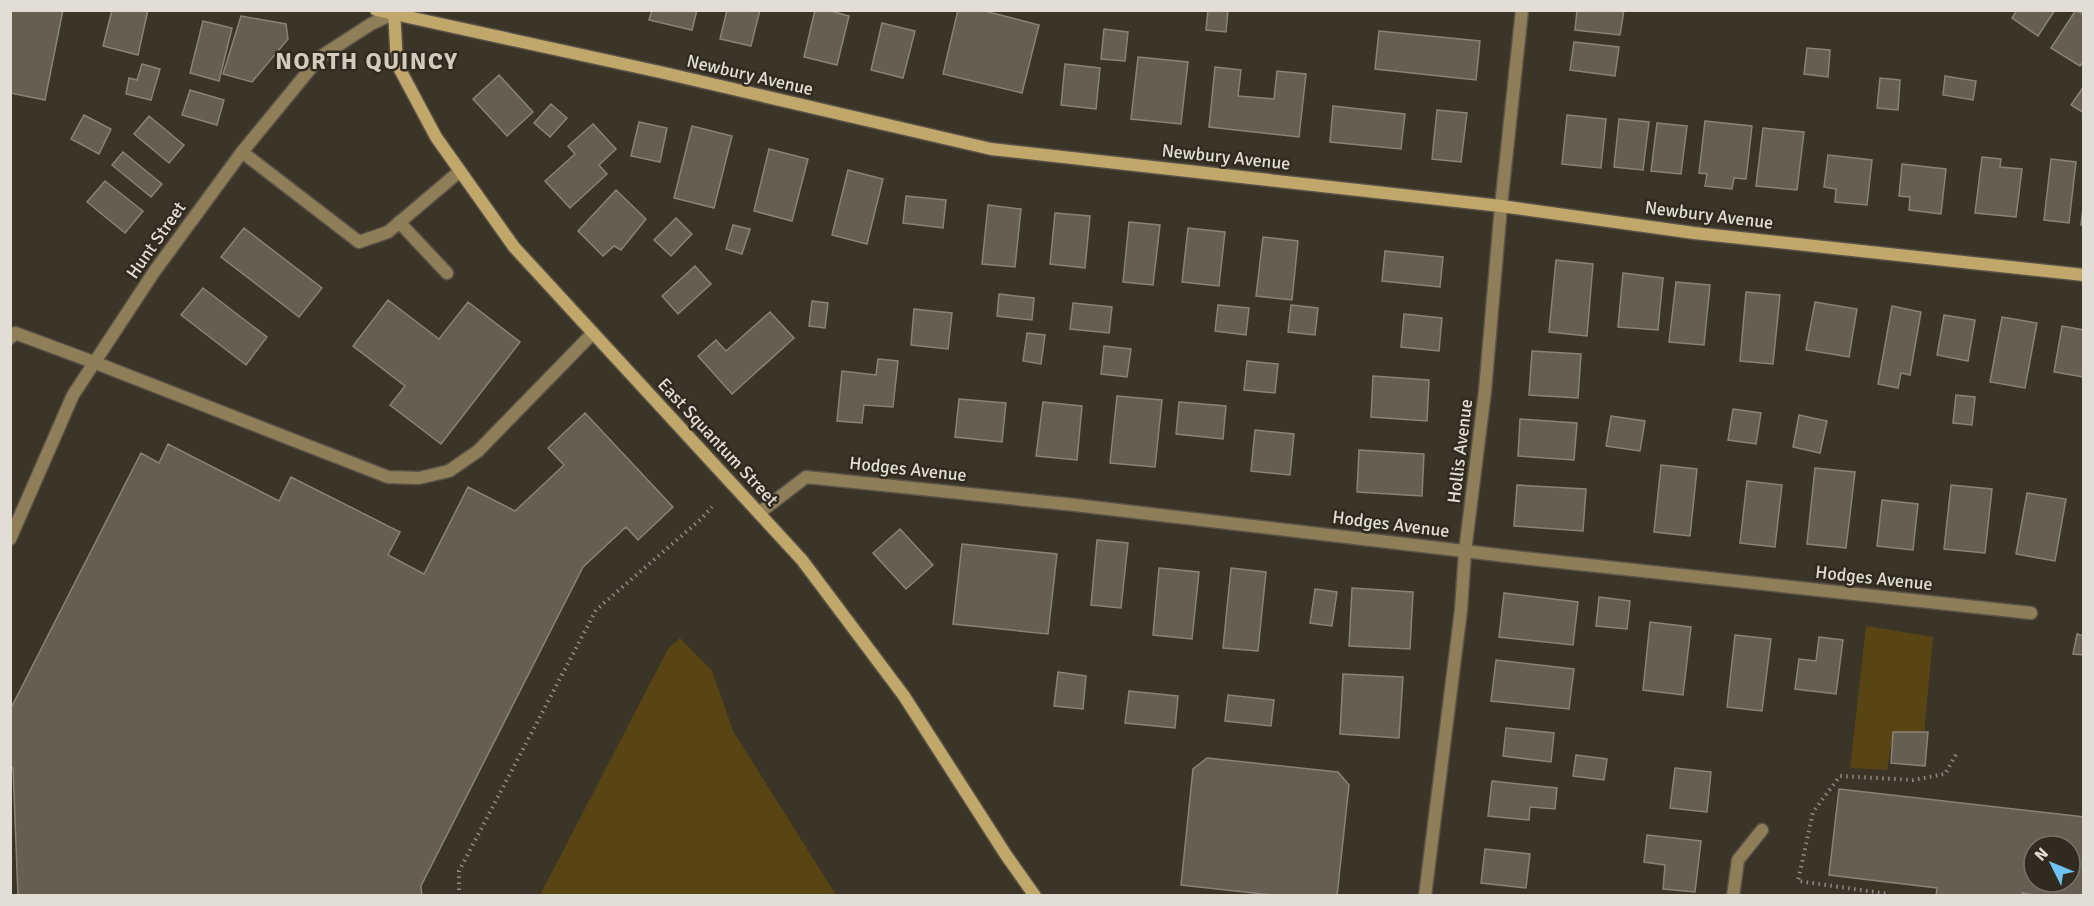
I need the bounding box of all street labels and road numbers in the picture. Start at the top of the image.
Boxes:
street label: Newbury Avenue [685,50,815,100]
street label: Newbury Avenue [1161,139,1291,175]
street label: Newbury Avenue [1644,196,1774,234]
street label: Hunt Street [121,197,191,283]
street label: East Squantum Street [653,373,783,511]
street label: Hollis Avenue [1443,398,1477,504]
street label: Hodges Avenue [848,452,968,486]
street label: Hodges Avenue [1331,506,1451,542]
street label: Hodges Avenue [1814,561,1934,595]

